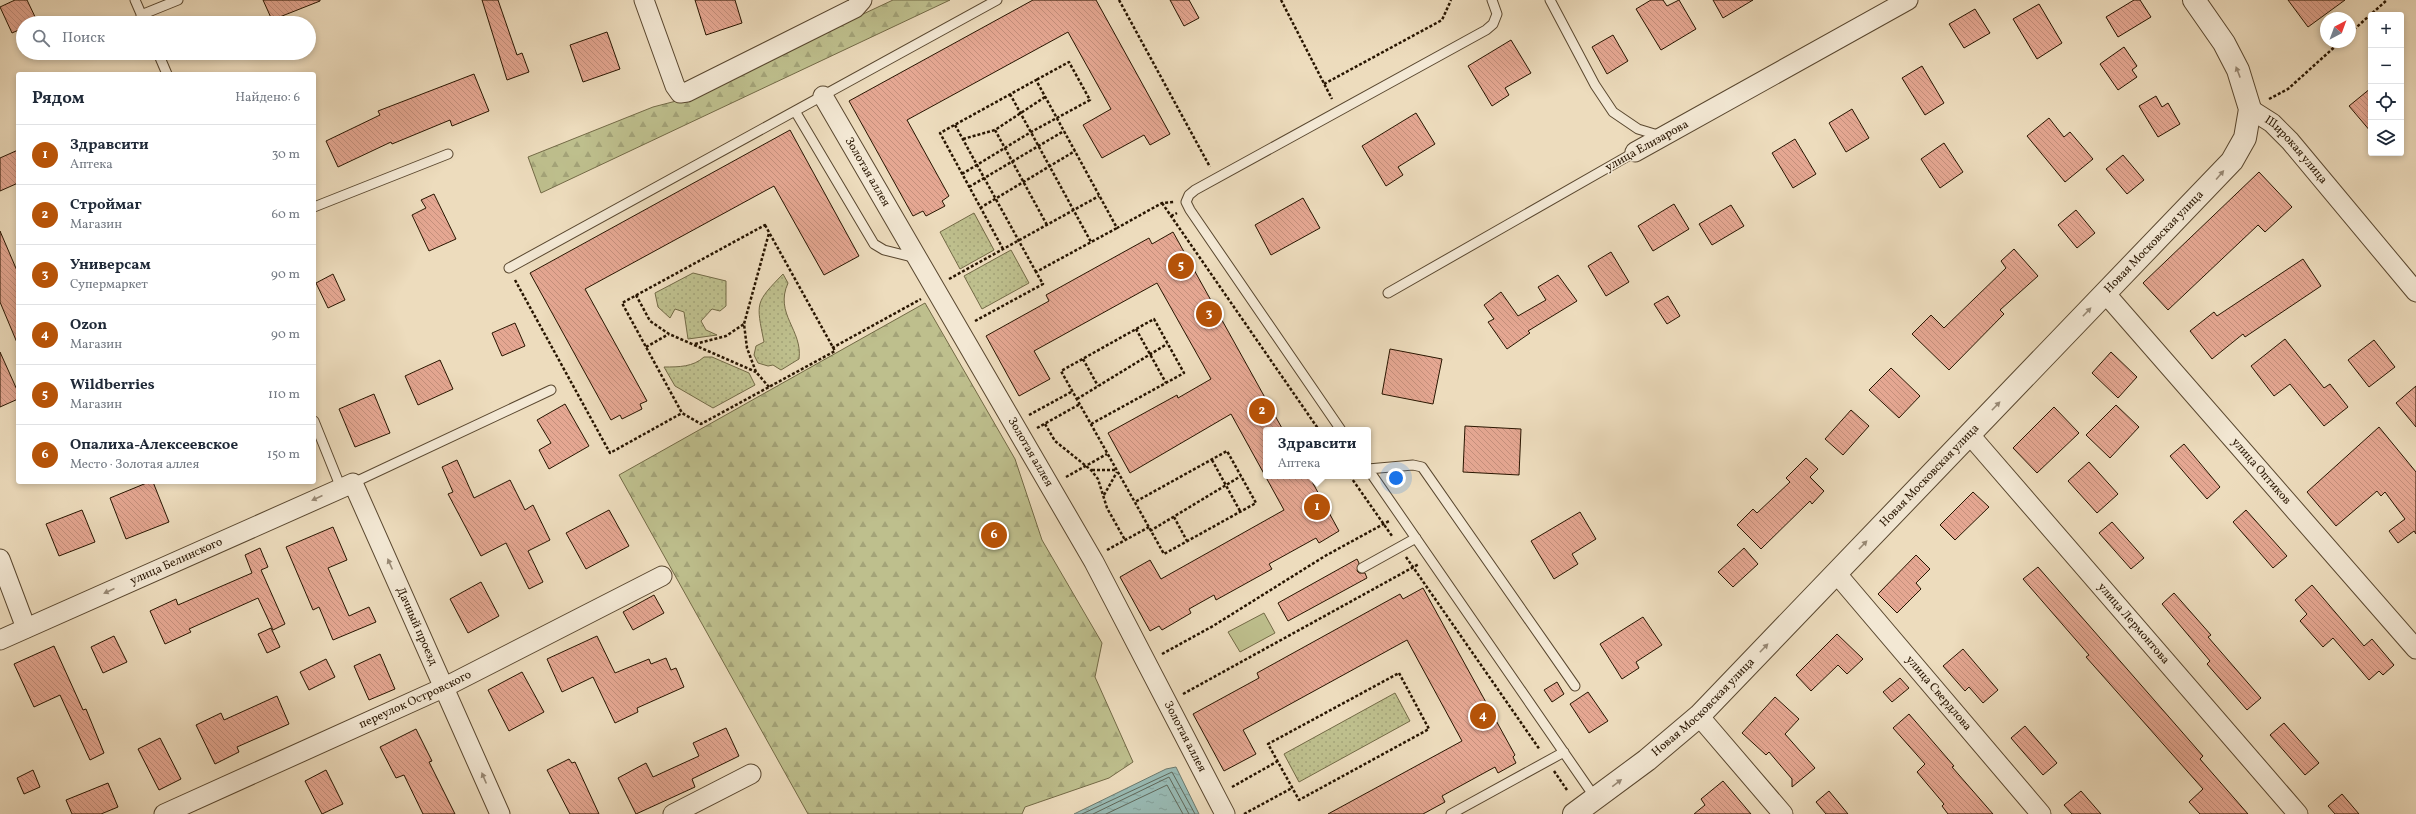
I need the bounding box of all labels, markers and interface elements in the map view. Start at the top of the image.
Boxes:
north arrow [2320,12,2356,48]
map controls [2368,12,2404,156]
button: + [2368,12,2404,48]
search box [16,16,316,60]
icon: search [30,27,52,49]
text: Поиск [62,28,105,49]
button: − [2368,48,2404,84]
one-way arrow [2235,66,2241,78]
button: locate [2368,84,2404,120]
text: Рядом [32,87,85,110]
text: Найдено: 6 [235,89,300,107]
street label: Широкая улица [2261,112,2331,188]
street label: улица Елизарова [1602,116,1692,176]
button: layers [2368,120,2404,156]
street label: Золотая аллея [841,134,894,210]
text: Здравсити [70,135,149,156]
text: 1 [42,146,48,164]
text: 30 m [272,146,300,164]
text: Аптека [70,156,113,174]
one-way arrow [2215,169,2224,180]
street label: Новая Московская улица [2101,187,2207,297]
text: Строймаг [70,195,142,216]
text: 2 [42,206,48,224]
text: 60 m [272,206,300,224]
text: Магазин [70,216,122,234]
pin: 5 [1168,251,1194,281]
text: Универсам [70,255,151,276]
text: 3 [42,266,48,284]
text: 90 m [271,266,300,284]
text: Супермаркет [70,276,148,294]
pin: 3 [1196,299,1222,329]
one-way arrow [2082,307,2092,317]
text: Ozon [70,315,107,336]
text: 4 [41,326,49,344]
text: 90 m [271,326,300,344]
text: Магазин [70,336,122,354]
text: Wildberries [70,375,155,396]
text: 5 [42,386,48,404]
text: 110 m [268,386,300,404]
text: Магазин [70,396,122,414]
pin: 2 [1249,396,1275,426]
one-way arrow [1992,401,2001,411]
street label: Золотая аллея [1004,414,1057,490]
street label: Новая Московская улица [1876,421,1983,531]
popup [1263,427,1371,479]
text: Здравсити [1278,434,1356,455]
text: Опалиха-Алексеевское [70,435,238,456]
street label: улица Оптиков [2227,435,2294,508]
text: 6 [41,446,49,464]
text: 150 m [267,446,300,464]
text: Аптека [1278,455,1320,473]
text: Место · Золотая аллея [70,456,199,474]
your location [1386,468,1406,488]
pin: 1 [1304,492,1330,522]
one-way arrow [311,496,323,502]
pin: 6 [981,520,1007,550]
street label: улица Белинского [128,534,225,589]
one-way arrow [1858,540,1868,550]
one-way arrow [386,557,392,569]
street label: улица Лермонтова [2094,580,2173,668]
street label: Дачный проезд [392,584,441,668]
one-way arrow [103,588,115,594]
one-way arrow [1759,643,1769,653]
street label: улица Свердлова [1902,652,1975,734]
street label: Новая Московская улица [1648,654,1759,761]
street label: переулок Островского [357,667,474,733]
street label: Золотая аллея [1160,698,1210,775]
pin: 4 [1470,701,1496,731]
one-way arrow [481,772,487,784]
one-way arrow [1611,779,1622,787]

